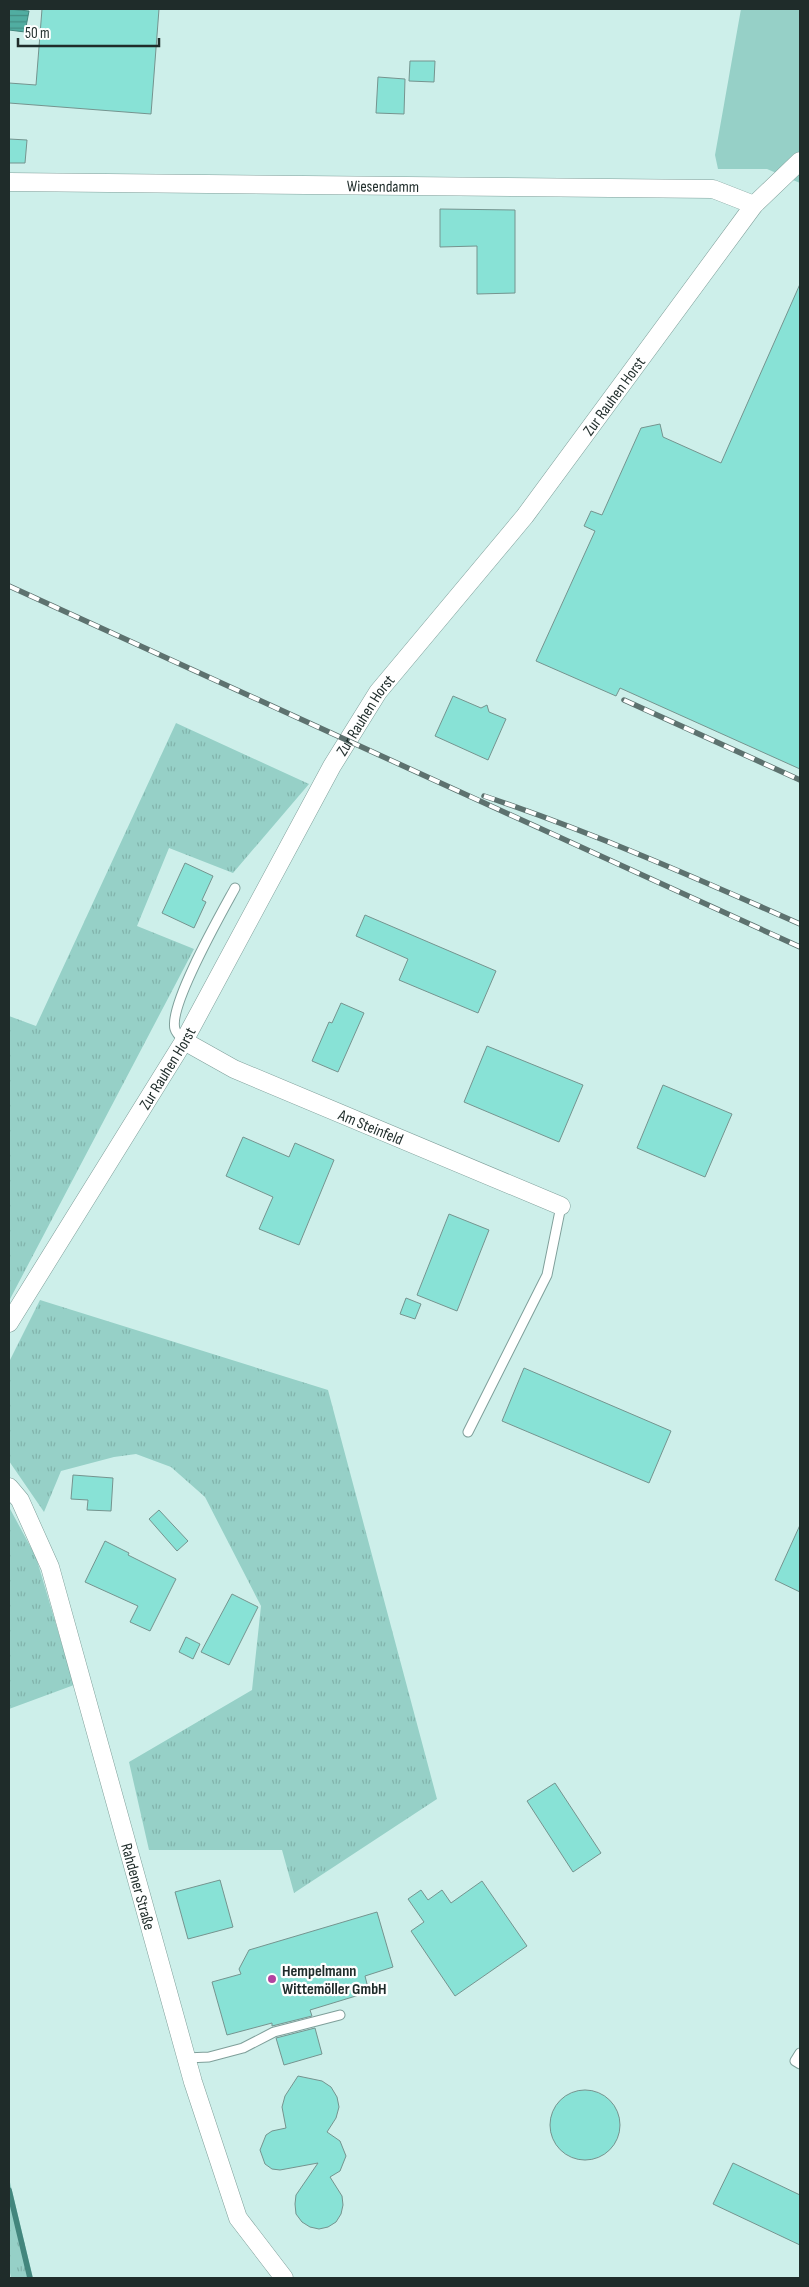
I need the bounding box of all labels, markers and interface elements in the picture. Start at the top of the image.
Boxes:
scale bar [18,15,159,47]
text: 50 m [25,24,50,43]
street label: Wiesendamm [347,177,419,197]
street label: Zur Rauhen Horst [580,354,650,440]
street label: Zur Rauhen Horst [333,671,399,760]
street label: Zur Rauhen Horst [136,1024,201,1113]
street label: Am Steinfeld [334,1106,406,1150]
street label: Rahdener Straße [116,1841,158,1932]
place label: Hempelmann Wittemöller GmbH [282,1962,387,1999]
marker: Hempelmann Wittemöller GmbH [266,1973,278,1985]

